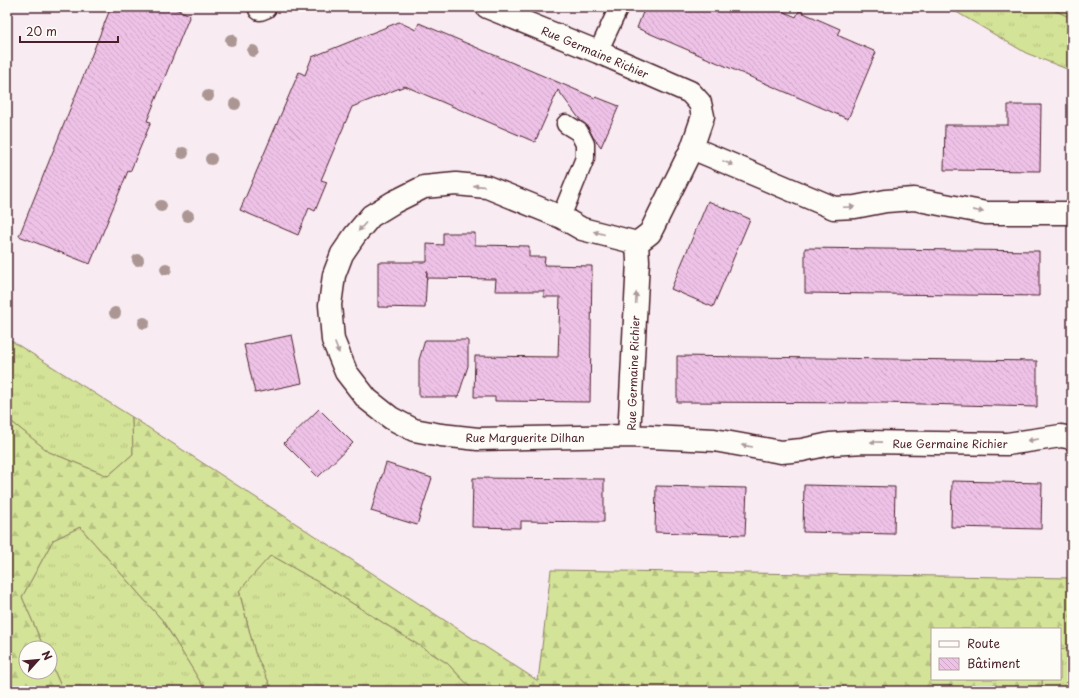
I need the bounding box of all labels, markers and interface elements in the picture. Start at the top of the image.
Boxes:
scale bar [20,18,118,44]
text: 20 m [26,22,57,40]
street label: Rue Germaine Richier [539,22,651,82]
one-way arrow [723,160,734,166]
one-way arrow [473,183,485,189]
one-way arrow [843,203,855,210]
one-way arrow [971,209,984,215]
one-way arrow [357,222,366,232]
one-way arrow [593,230,605,236]
one-way arrow [633,292,640,304]
street label: Rue Germaine Richier [622,315,644,431]
one-way arrow [334,343,340,355]
street label: Rue Marguerite Dilhan [465,429,585,446]
street label: Rue Germaine Richier [892,435,1008,452]
one-way arrow [1027,437,1039,443]
one-way arrow [870,439,882,446]
one-way arrow [741,443,753,449]
legend [931,628,1061,680]
text: Route [967,634,1000,652]
north arrow [18,640,58,680]
text: N [38,647,57,663]
text: Bâtiment [967,654,1020,672]

